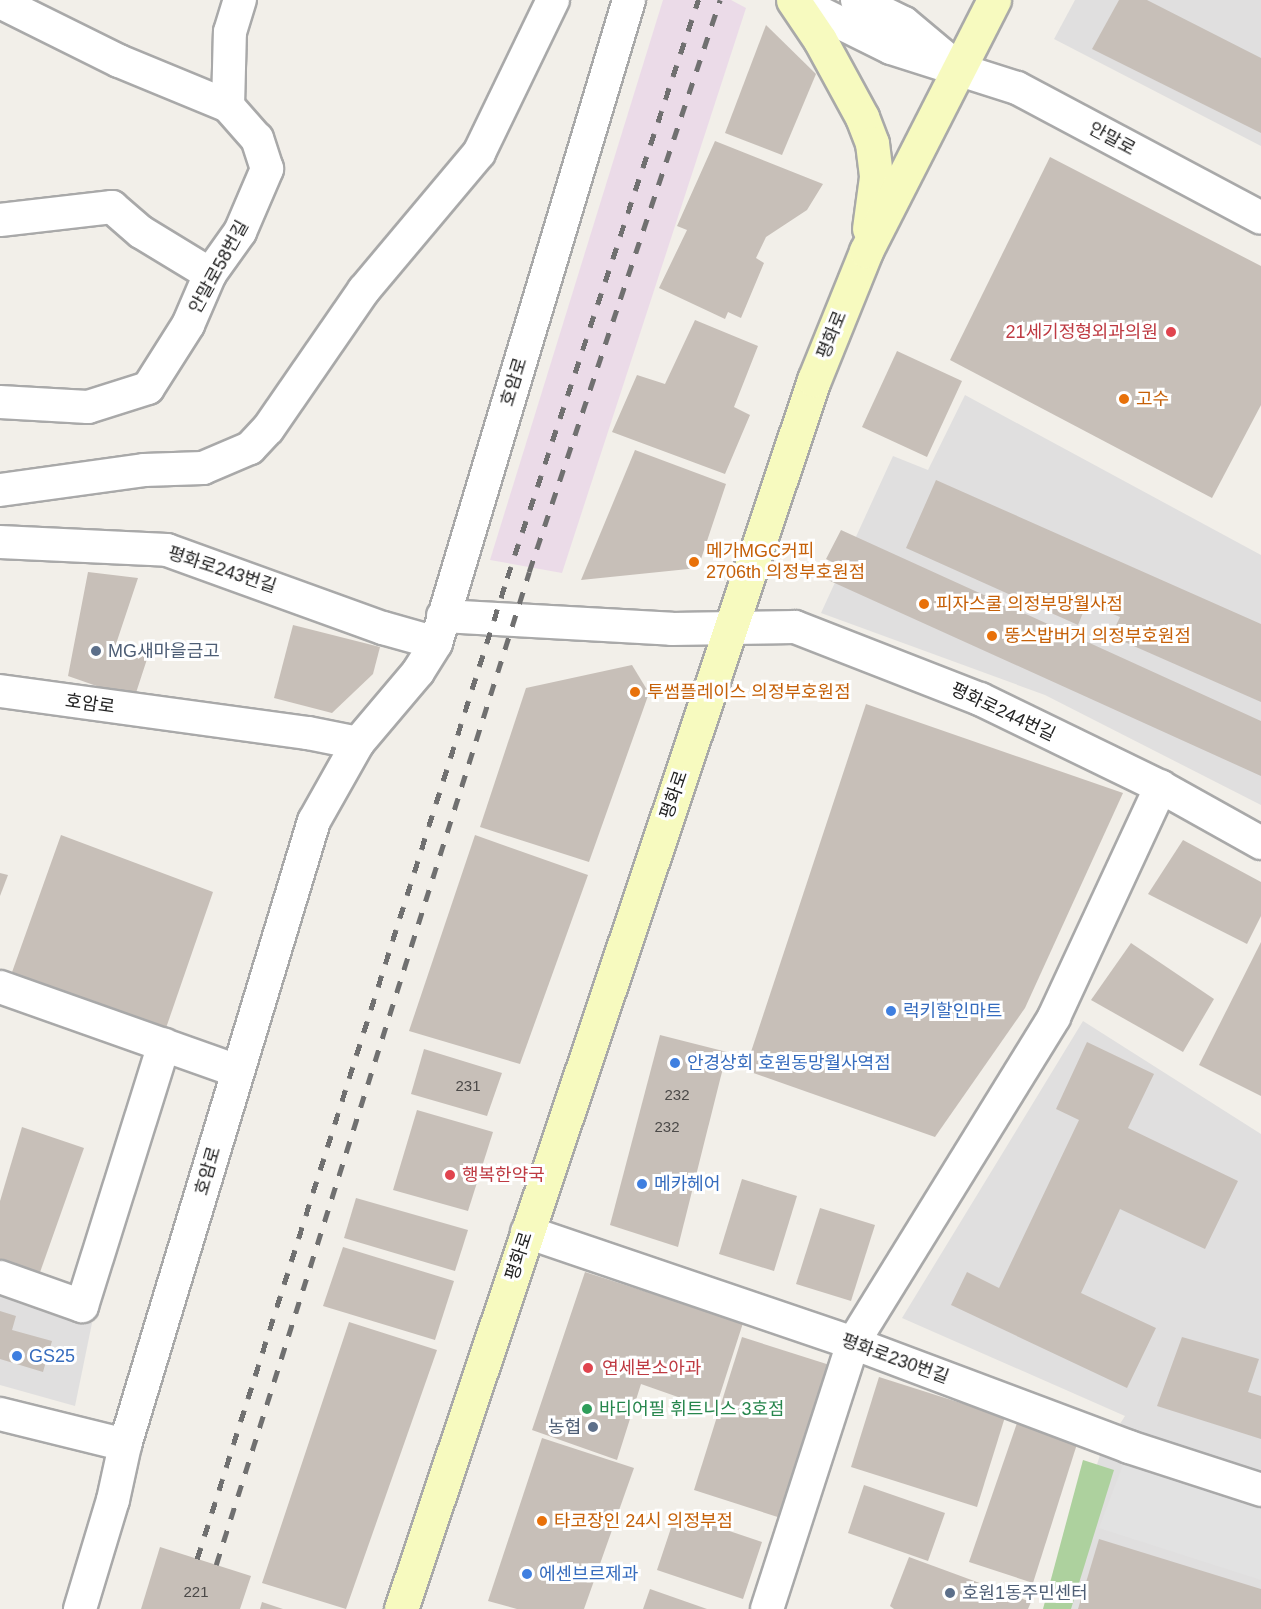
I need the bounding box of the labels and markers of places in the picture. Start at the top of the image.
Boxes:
place label: 21세기정형외과의원 [1005,321,1158,343]
marker: 21세기정형외과의원 [1162,323,1180,341]
place label: 고수 [1136,388,1169,410]
marker: 고수 [1117,392,1131,406]
place label: 메가MGC커피 2706th 의정부호원점 [706,541,865,584]
marker: 메가MGC커피 2706th 의정부호원점 [687,555,701,569]
place label: 피자스쿨 의정부망월사점 [936,593,1123,615]
marker: 피자스쿨 의정부망월사점 [917,597,931,611]
place label: 뚱스밥버거 의정부호원점 [1004,625,1191,647]
marker: 뚱스밥버거 의정부호원점 [985,629,999,643]
place label: MG새마을금고 [108,640,220,662]
marker: MG새마을금고 [89,644,103,658]
place label: 투썸플레이스 의정부호원점 [647,681,851,703]
marker: 투썸플레이스 의정부호원점 [628,685,642,699]
place label: 럭키할인마트 [903,1000,1002,1022]
marker: 럭키할인마트 [884,1004,898,1018]
place label: 안경상회 호원동망월사역점 [687,1052,891,1074]
marker: 안경상회 호원동망월사역점 [668,1056,682,1070]
place label: 행복한약국 [462,1164,545,1186]
marker: 행복한약국 [443,1168,457,1182]
place label: 메카헤어 [654,1173,720,1195]
marker: 메카헤어 [635,1177,649,1191]
place label: GS25 [29,1345,75,1367]
marker: GS25 [10,1349,24,1363]
place label: 연세본소아과 [602,1357,701,1379]
marker: 연세본소아과 [579,1359,597,1377]
place label: 바디어필 휘트니스 3호점 [599,1398,785,1420]
marker: 바디어필 휘트니스 3호점 [580,1402,594,1416]
place label: 농협 [548,1416,581,1438]
marker: 농협 [586,1420,600,1434]
place label: 타코장인 24시 의정부점 [554,1510,733,1532]
marker: 타코장인 24시 의정부점 [535,1514,549,1528]
place label: 에센브르제과 [539,1563,638,1585]
marker: 에센브르제과 [520,1567,534,1581]
place label: 호원1동주민센터 [962,1582,1088,1604]
marker: 호원1동주민센터 [943,1586,957,1600]

